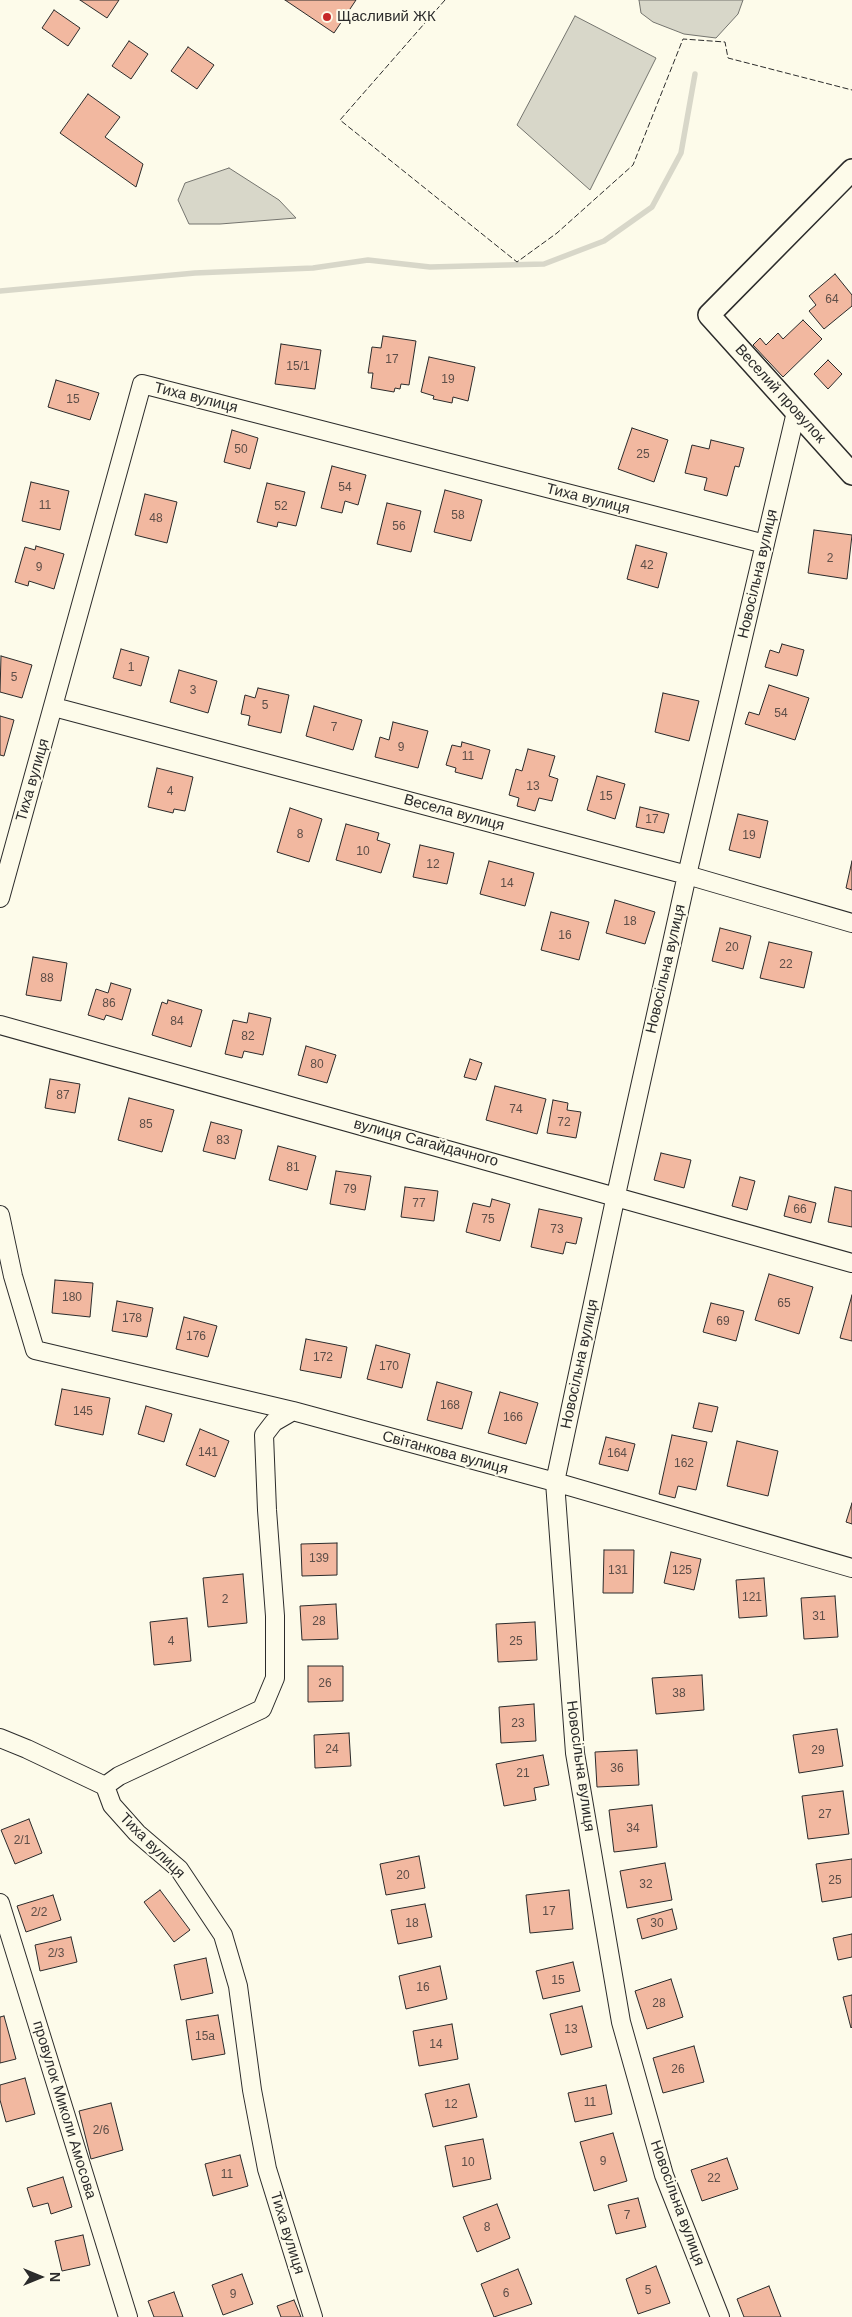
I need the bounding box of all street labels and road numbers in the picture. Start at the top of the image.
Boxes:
street label: Веселий провулок [731,341,829,447]
street label: Тиха вулиця [152,379,240,417]
street label: Тиха вулиця [544,480,632,518]
street label: Новосільна вулиця [734,508,782,640]
street label: Тиха вулиця [13,736,53,824]
street label: Весела вулиця [402,791,506,835]
street label: Новосільна вулиця [642,903,690,1035]
street label: вулиця Сагайдачного [352,1115,500,1171]
street label: Новосільна вулиця [557,1297,603,1431]
street label: Світанкова вулиця [380,1428,510,1478]
street label: Новосільна вулиця [562,1699,598,1833]
street label: Тиха вулиця [115,1809,189,1883]
street label: провулок Миколи Амосова [28,2019,100,2201]
street label: Новосільна вулиця [646,2138,708,2268]
street label: Тиха вулиця [266,2190,308,2276]

